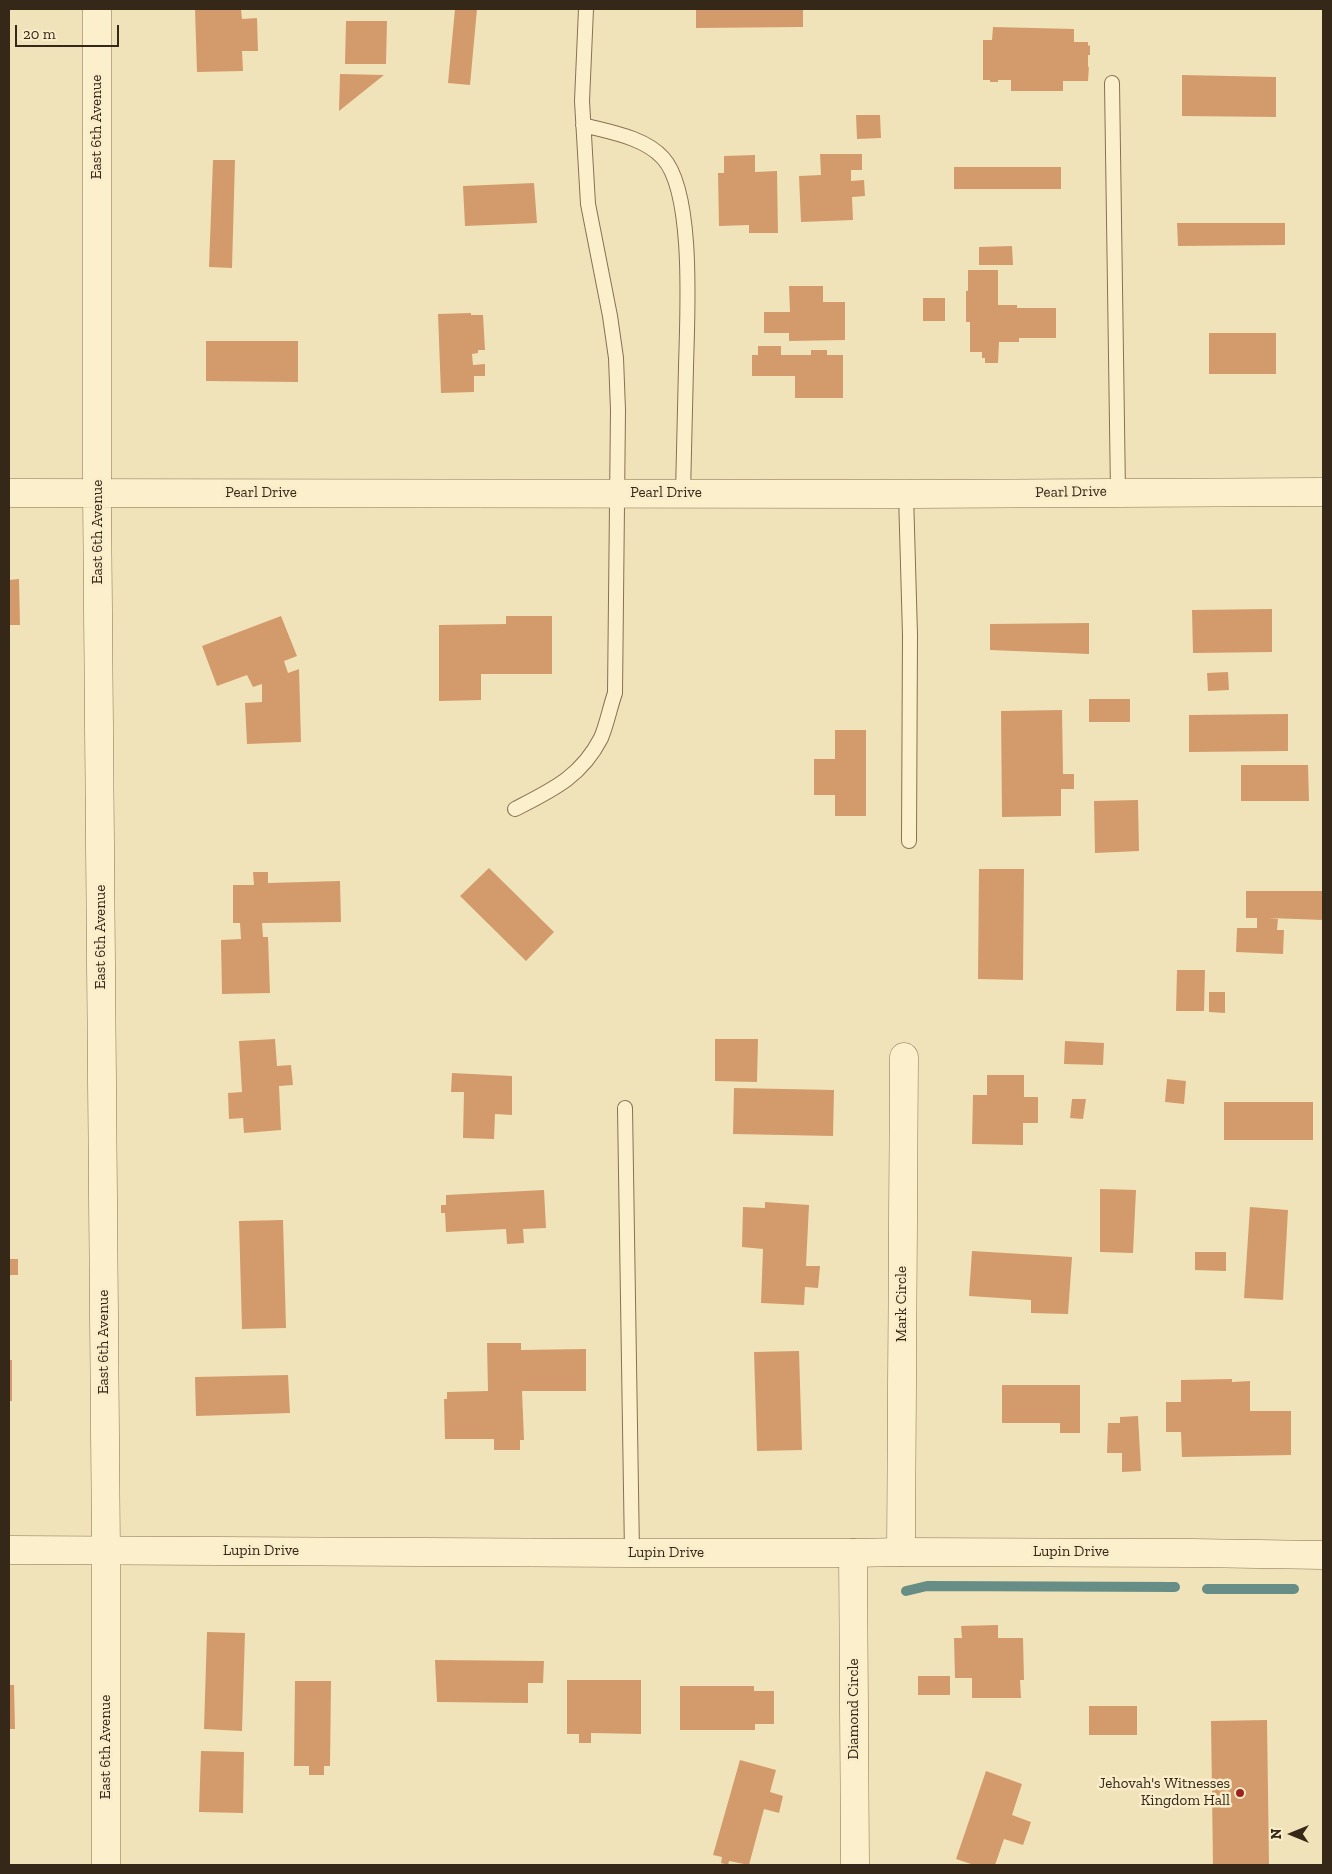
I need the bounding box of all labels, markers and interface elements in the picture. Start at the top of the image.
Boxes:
scale bar [18,15,121,47]
text: 20 m [23,25,56,43]
street label: East 6th Avenue [88,75,106,179]
street label: East 6th Avenue [89,480,107,584]
street label: Pearl Drive [1035,482,1107,502]
street label: Pearl Drive [225,484,297,502]
street label: Pearl Drive [630,484,702,502]
street label: East 6th Avenue [92,885,110,989]
street label: Mark Circle [893,1266,911,1342]
street label: East 6th Avenue [95,1290,113,1394]
street label: Lupin Drive [223,1542,299,1560]
street label: Lupin Drive [1033,1543,1109,1561]
street label: Lupin Drive [628,1544,704,1562]
street label: Diamond Circle [845,1658,863,1760]
street label: East 6th Avenue [97,1695,115,1799]
place label: Jehovah's Witnesses Kingdom Hall [1099,1775,1230,1810]
marker: Jehovah's Witnesses Kingdom Hall [1234,1787,1246,1799]
north arrow [1267,1809,1317,1859]
text: N [1268,1829,1285,1839]

